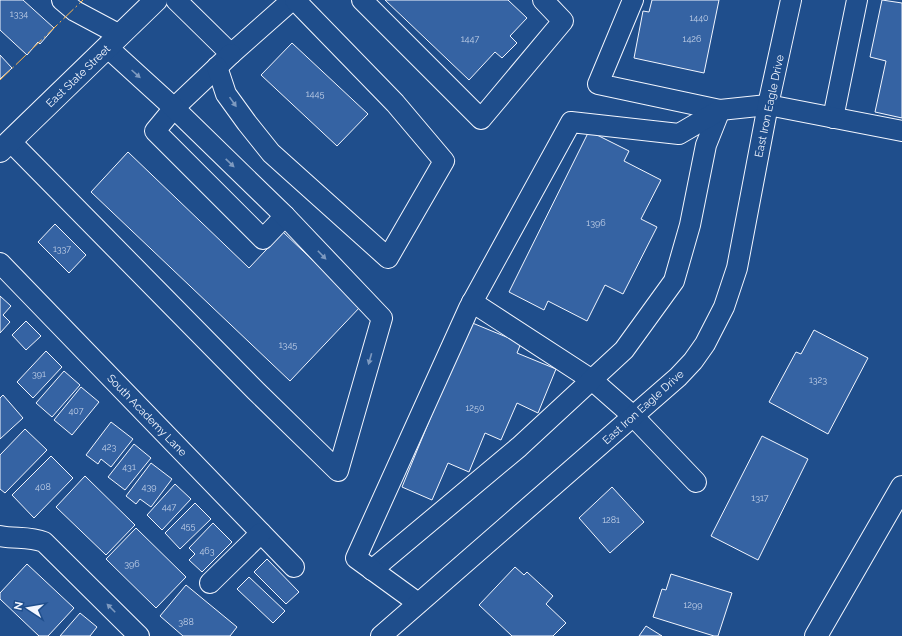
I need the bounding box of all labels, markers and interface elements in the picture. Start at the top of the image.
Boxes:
house number: 1334 [10,9,28,19]
house number: 1440 [689,13,709,23]
house number: 1447 [461,34,479,44]
house number: 1426 [683,34,702,44]
street label: East State Street [44,42,113,110]
street label: East Iron Eagle Drive [752,53,787,159]
one-way arrow [131,69,141,78]
house number: 1445 [306,89,324,99]
one-way arrow [229,97,237,108]
one-way arrow [225,158,235,168]
house number: 1396 [586,218,606,228]
house number: 1337 [53,244,71,254]
one-way arrow [317,250,327,260]
house number: 1345 [279,340,297,350]
one-way arrow [367,353,373,365]
street label: East Iron Eagle Drive [600,367,687,447]
house number: 391 [32,369,46,379]
street label: South Academy Lane [104,372,189,459]
house number: 1323 [809,375,827,385]
house number: 1250 [466,403,485,413]
house number: 407 [68,406,84,416]
house number: 423 [102,442,116,452]
house number: 431 [122,462,136,472]
house number: 408 [35,482,51,492]
house number: 439 [142,482,157,492]
house number: 1317 [751,493,769,503]
house number: 447 [162,502,176,512]
house number: 1281 [602,515,620,525]
house number: 455 [181,521,195,531]
house number: 463 [199,546,215,556]
house number: 396 [124,559,140,569]
north arrow [8,588,48,628]
house number: 1299 [683,600,703,610]
text: N [11,601,26,611]
one-way arrow [106,604,116,613]
house number: 388 [178,617,194,627]

